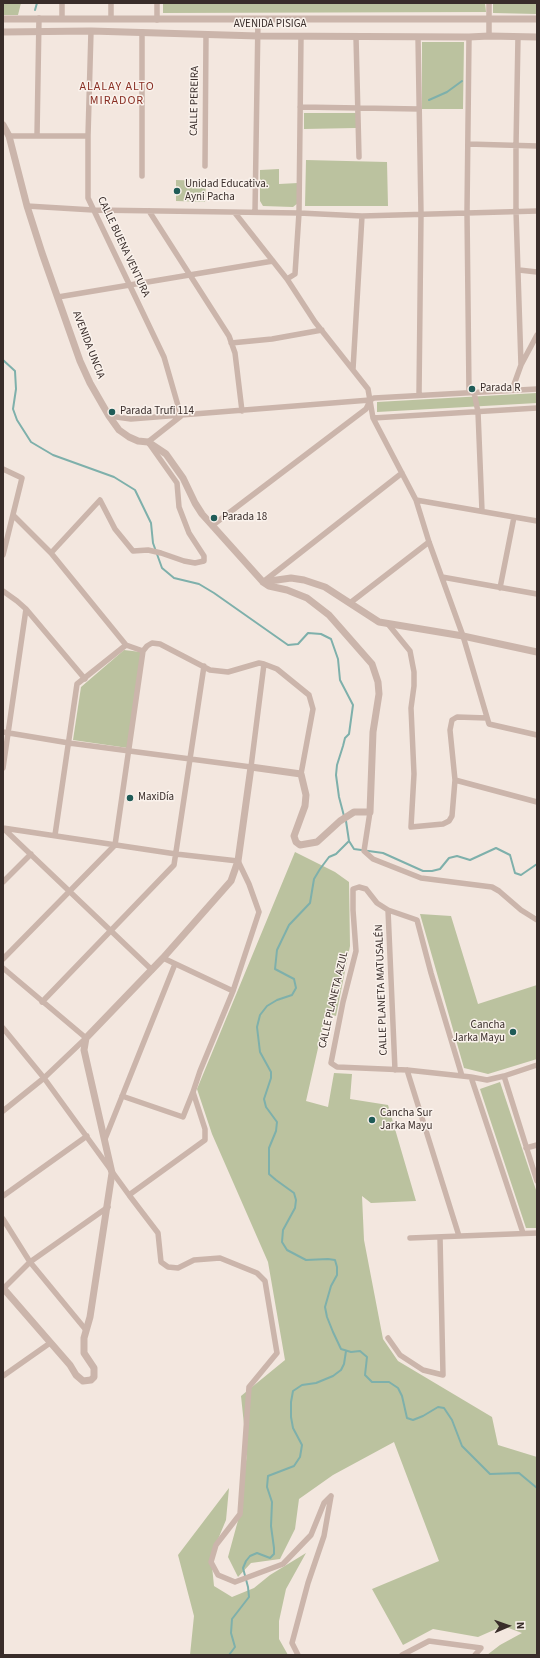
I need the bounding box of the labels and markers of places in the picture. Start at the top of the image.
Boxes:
place label: Unidad Educativa. Ayni Pacha [185,178,268,204]
marker: Unidad Educativa. Ayni Pacha [172,186,182,196]
place label: Parada R [480,382,521,396]
marker: Parada R [467,384,477,394]
place label: Parada Trufi 114 [120,405,194,419]
marker: Parada Trufi 114 [107,407,117,417]
place label: Parada 18 [222,511,267,525]
marker: Parada 18 [209,513,219,523]
place label: MaxiDía [138,791,174,805]
marker: MaxiDía [125,793,135,803]
place label: Cancha Jarka Mayu [453,1019,505,1045]
marker: Cancha Jarka Mayu [508,1027,518,1037]
place label: Cancha Sur Jarka Mayu [380,1107,432,1133]
marker: Cancha Sur Jarka Mayu [367,1115,377,1125]

